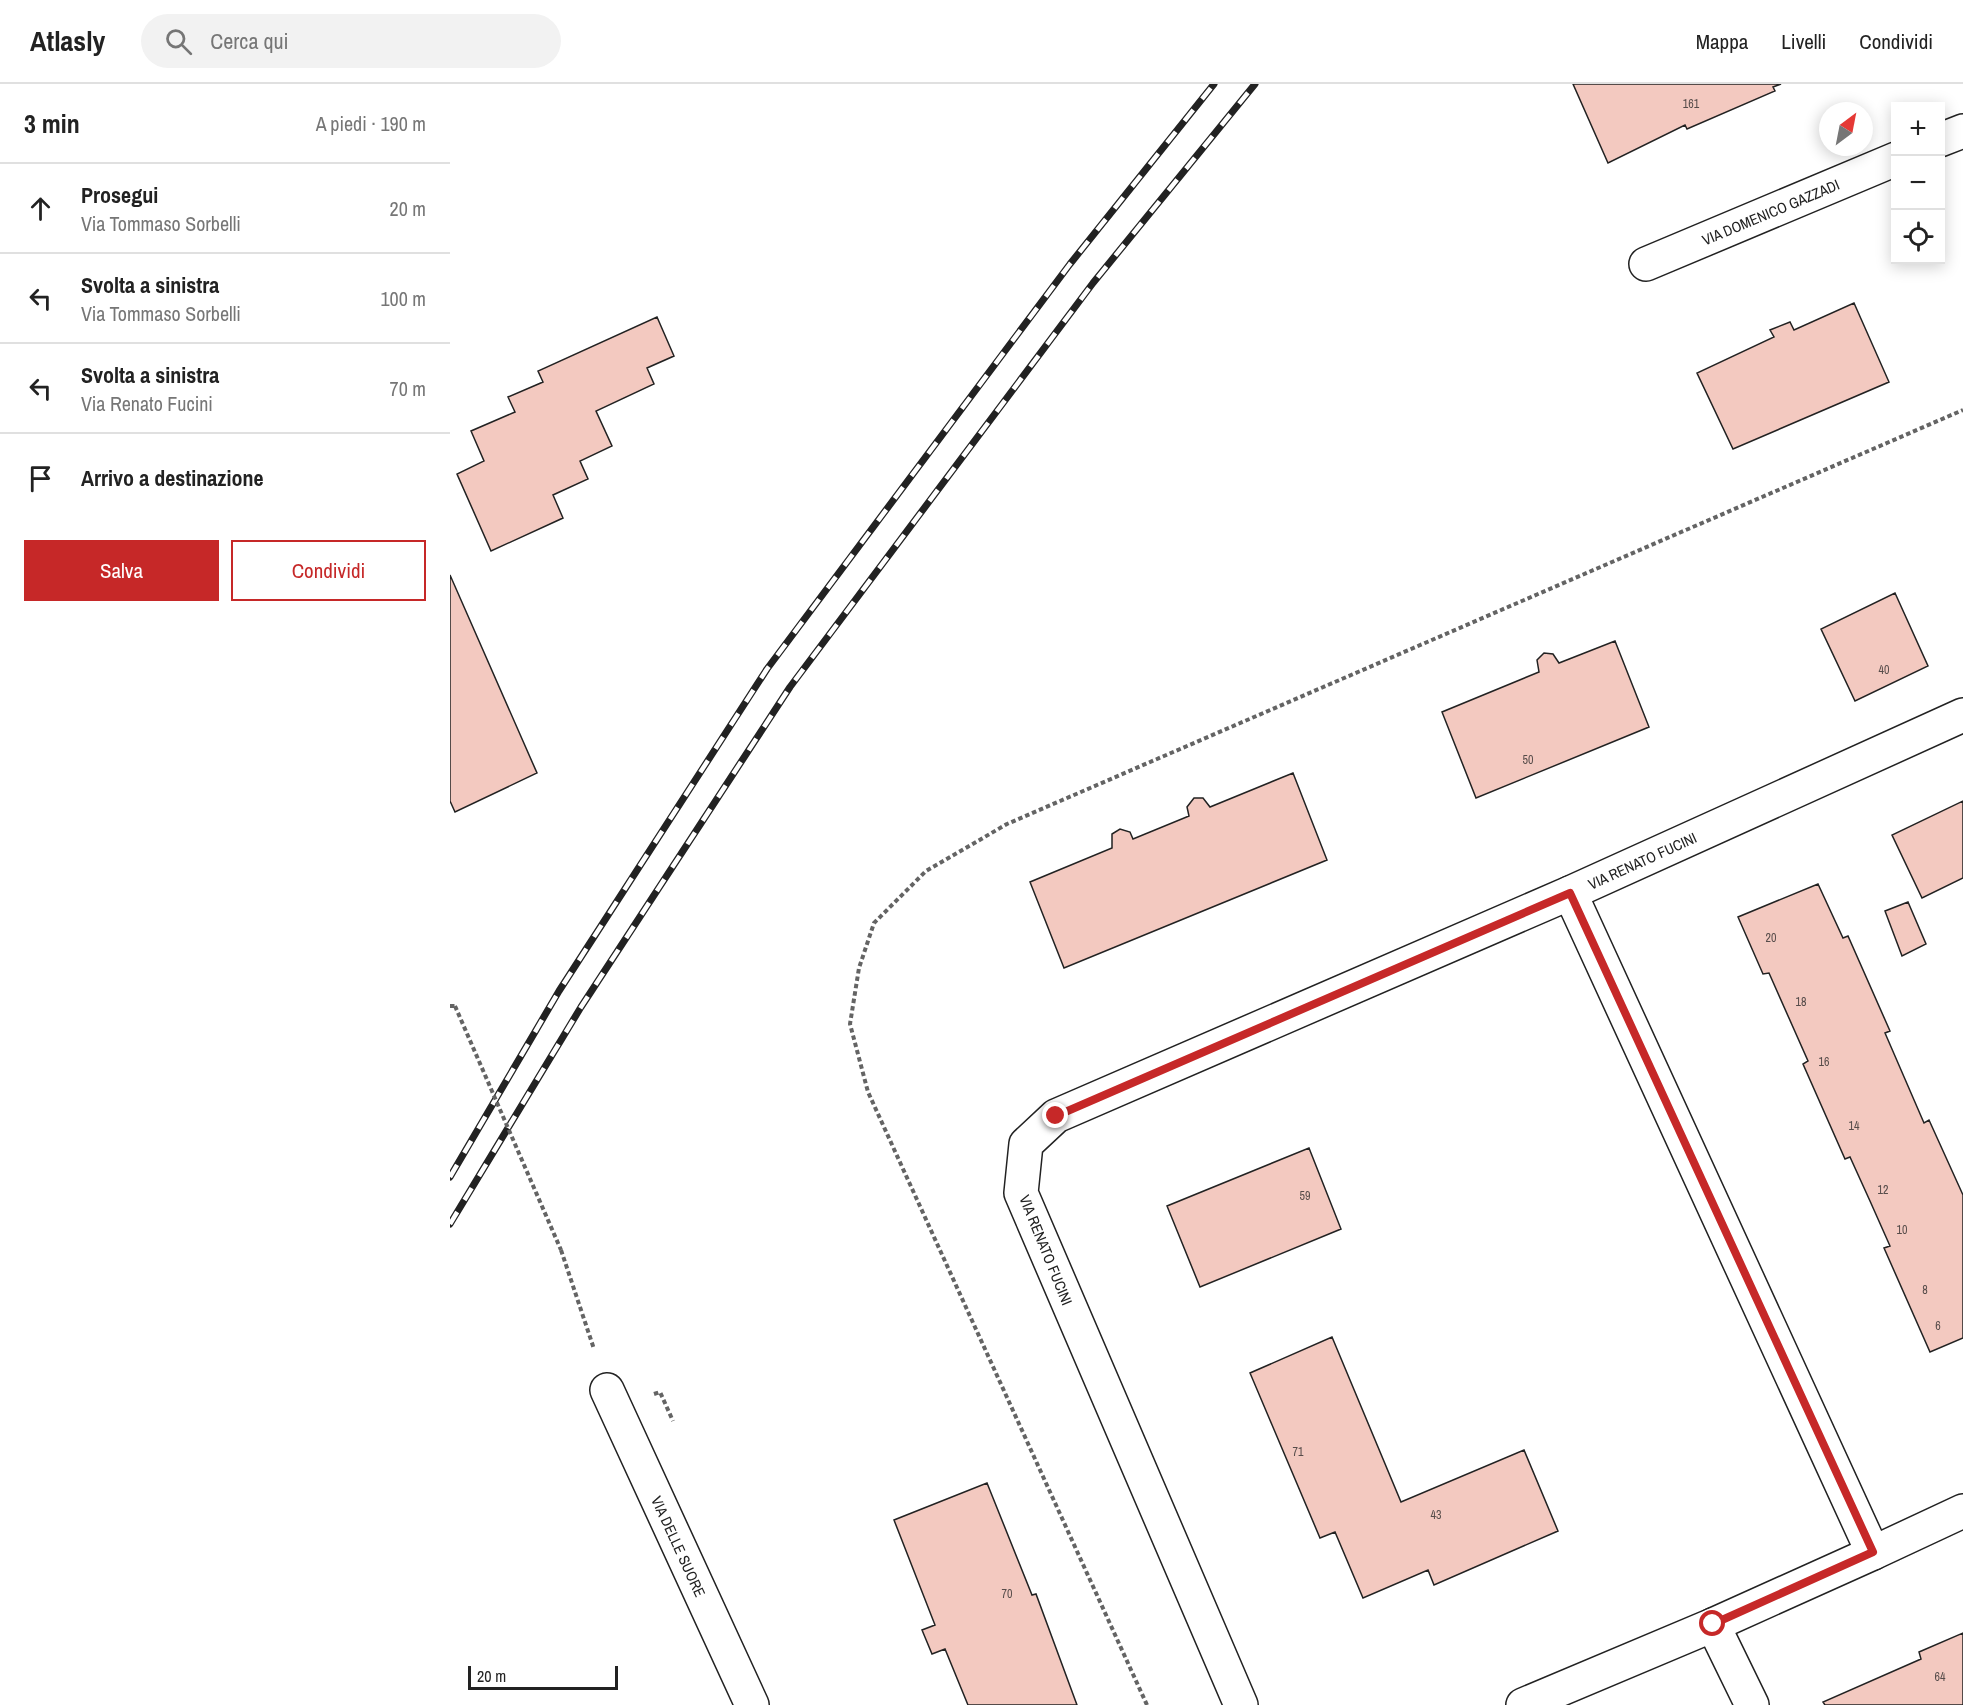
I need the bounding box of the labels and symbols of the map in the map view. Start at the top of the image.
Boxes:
house number: 161 [1683,96,1700,112]
north arrow [1819,102,1873,156]
street label: VIA DOMENICO GAZZADI [1699,174,1842,250]
house number: 40 [1879,662,1889,678]
house number: 50 [1523,752,1533,768]
street label: VIA RENATO FUCINI [1584,827,1700,894]
house number: 20 [1766,930,1776,946]
house number: 18 [1796,994,1806,1010]
house number: 16 [1819,1054,1829,1070]
route end [1042,1102,1068,1128]
house number: 14 [1849,1118,1860,1134]
house number: 12 [1878,1182,1888,1198]
house number: 59 [1300,1188,1310,1204]
street label: VIA RENATO FUCINI [1014,1192,1078,1308]
house number: 10 [1897,1222,1907,1238]
house number: 8 [1922,1282,1928,1298]
house number: 6 [1935,1318,1941,1334]
house number: 71 [1293,1444,1304,1460]
street label: VIA DELLE SUORE [647,1492,711,1600]
house number: 43 [1431,1507,1441,1523]
house number: 70 [1002,1586,1012,1602]
route start [1699,1610,1725,1636]
scale bar [468,1663,618,1690]
house number: 64 [1935,1669,1946,1685]

